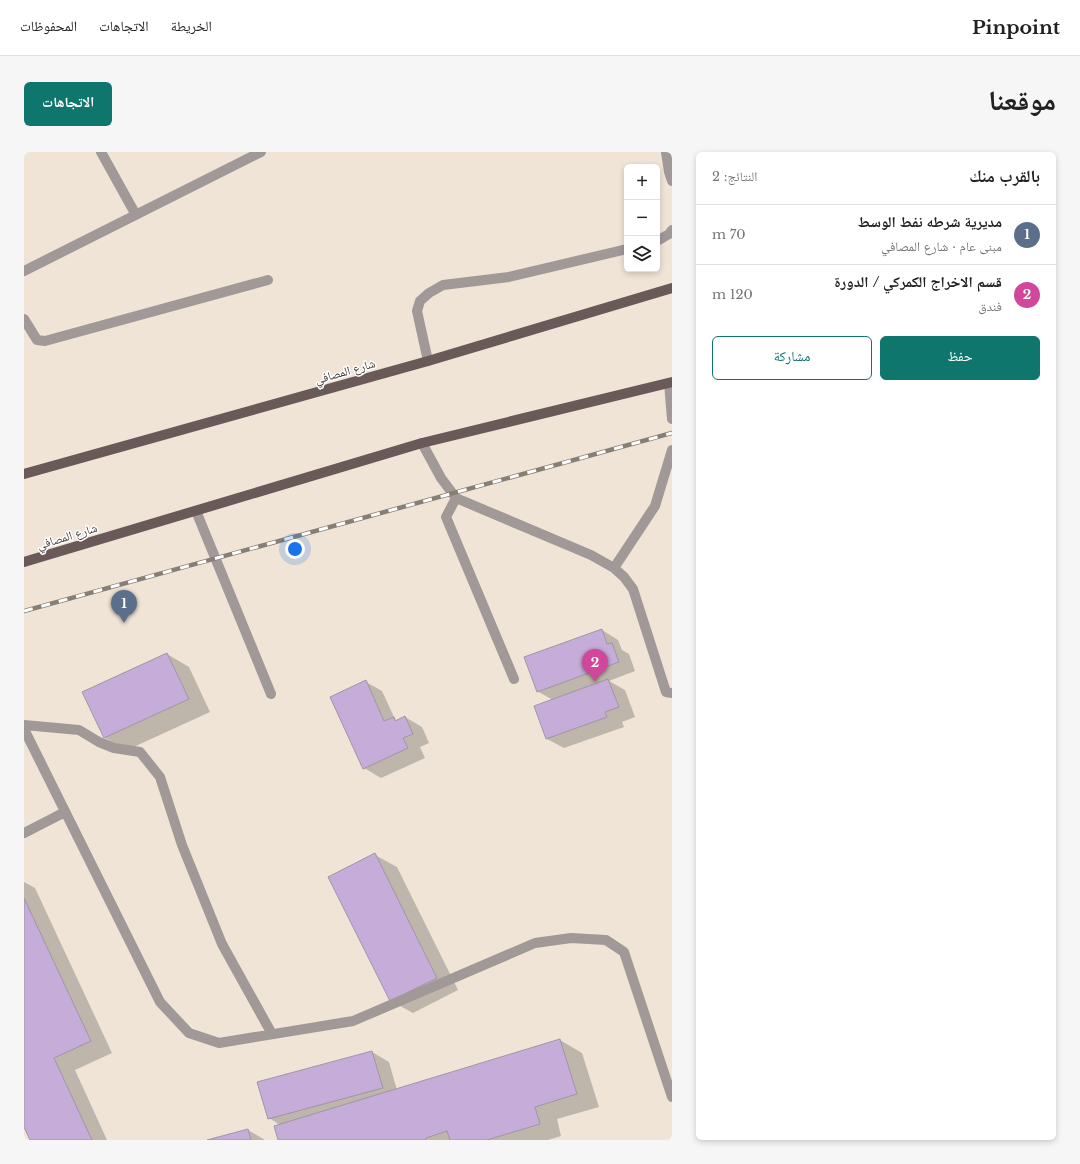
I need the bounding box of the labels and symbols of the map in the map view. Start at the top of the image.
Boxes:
street label: شارع المصافي [313,355,378,390]
street label: شارع المصافي [35,520,100,555]
your location [285,539,305,559]
pin: 1 [111,590,137,623]
pin: 2 [582,649,608,682]

